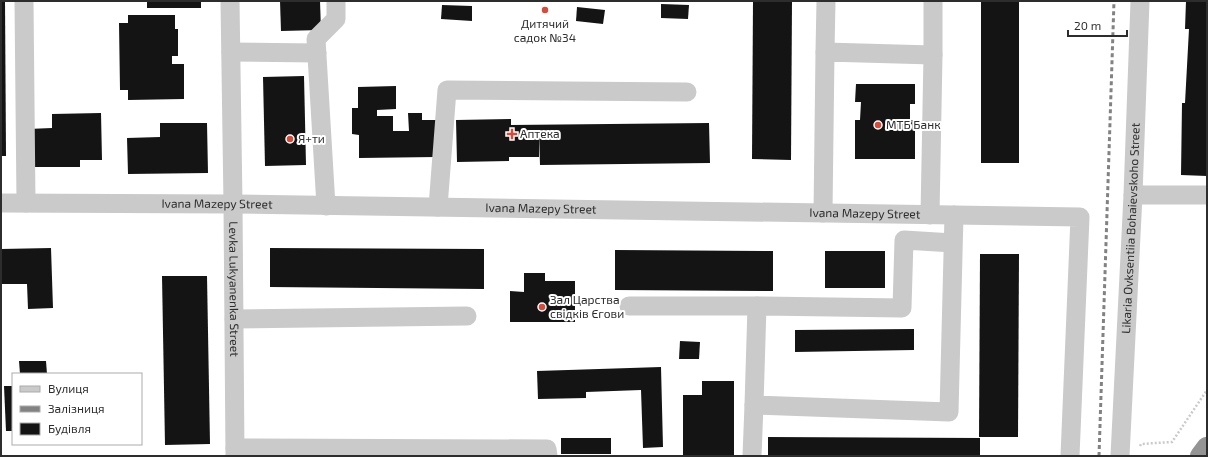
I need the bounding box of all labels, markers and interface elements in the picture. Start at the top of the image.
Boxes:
marker: Дитячий садок №34 [540,5,550,15]
scale bar [1068,12,1127,38]
place label: Дитячий садок №34 [514,16,576,44]
text: 20 m [1074,18,1101,32]
place label: МТБ Банк [886,117,941,131]
marker: МТБ Банк [873,120,883,130]
street label: Likaria Ovksentiia Bohaievskoho Street [1118,122,1142,334]
place label: Аптeка [520,126,560,140]
marker: Аптeка [507,129,517,139]
place label: Я+ти [298,131,325,145]
marker: Я+ти [285,134,295,144]
street label: Ivana Mazepy Street [161,196,273,211]
street label: Ivana Mazepy Street [485,200,597,216]
street label: Ivana Mazepy Street [809,205,921,221]
street label: Levka Lukyanenka Street [227,221,242,357]
place label: Зал Царства свідків Єгови [550,292,624,320]
marker: Зал Царства свідків Єгови [537,302,547,312]
legend [12,373,142,445]
text: Вулиця [48,381,89,396]
text: Залізниця [48,401,105,415]
text: Будівля [48,421,91,436]

